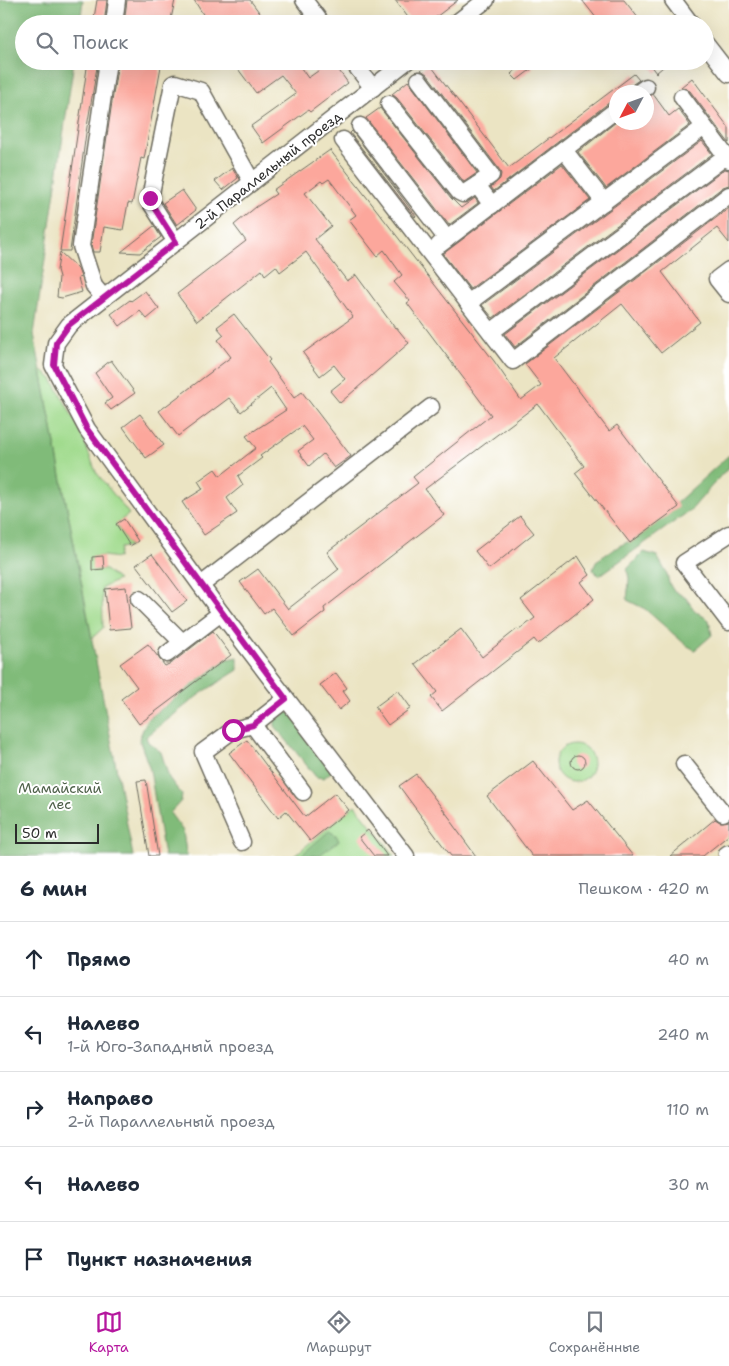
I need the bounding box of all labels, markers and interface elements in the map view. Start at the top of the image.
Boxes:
search box [15,15,714,70]
icon: search [33,29,61,57]
text: Поиск [73,30,128,55]
north arrow [609,85,654,130]
street label: 2-й Параллельный проезд [191,107,345,233]
route end [139,187,162,210]
route start [222,719,245,742]
park label: Мамайский лес [18,779,102,813]
scale bar [15,821,99,844]
text: 50 m [22,824,57,842]
text: 6 мин [20,875,87,903]
text: Пешком · 420 m [579,878,709,899]
icon: ahead [20,945,48,973]
text: Прямо [67,947,131,972]
text: 40 m [667,949,709,970]
text: Налево [67,1011,140,1036]
icon: left [20,1020,48,1048]
text: 240 m [657,1024,709,1045]
text: 1-й Юго-Западный проезд [67,1036,274,1057]
text: Направо [67,1086,153,1111]
icon: right [20,1095,48,1123]
text: 110 m [666,1099,709,1120]
text: 2-й Параллельный проезд [67,1111,275,1132]
icon: left [20,1170,48,1198]
text: Налево [67,1172,140,1197]
text: 30 m [668,1174,709,1195]
icon: arrive [20,1245,48,1273]
text: Пункт назначения [67,1247,252,1272]
tab: Карта [89,1308,129,1356]
tab: Маршрут [306,1308,371,1356]
tab: Сохранённые [549,1308,640,1356]

